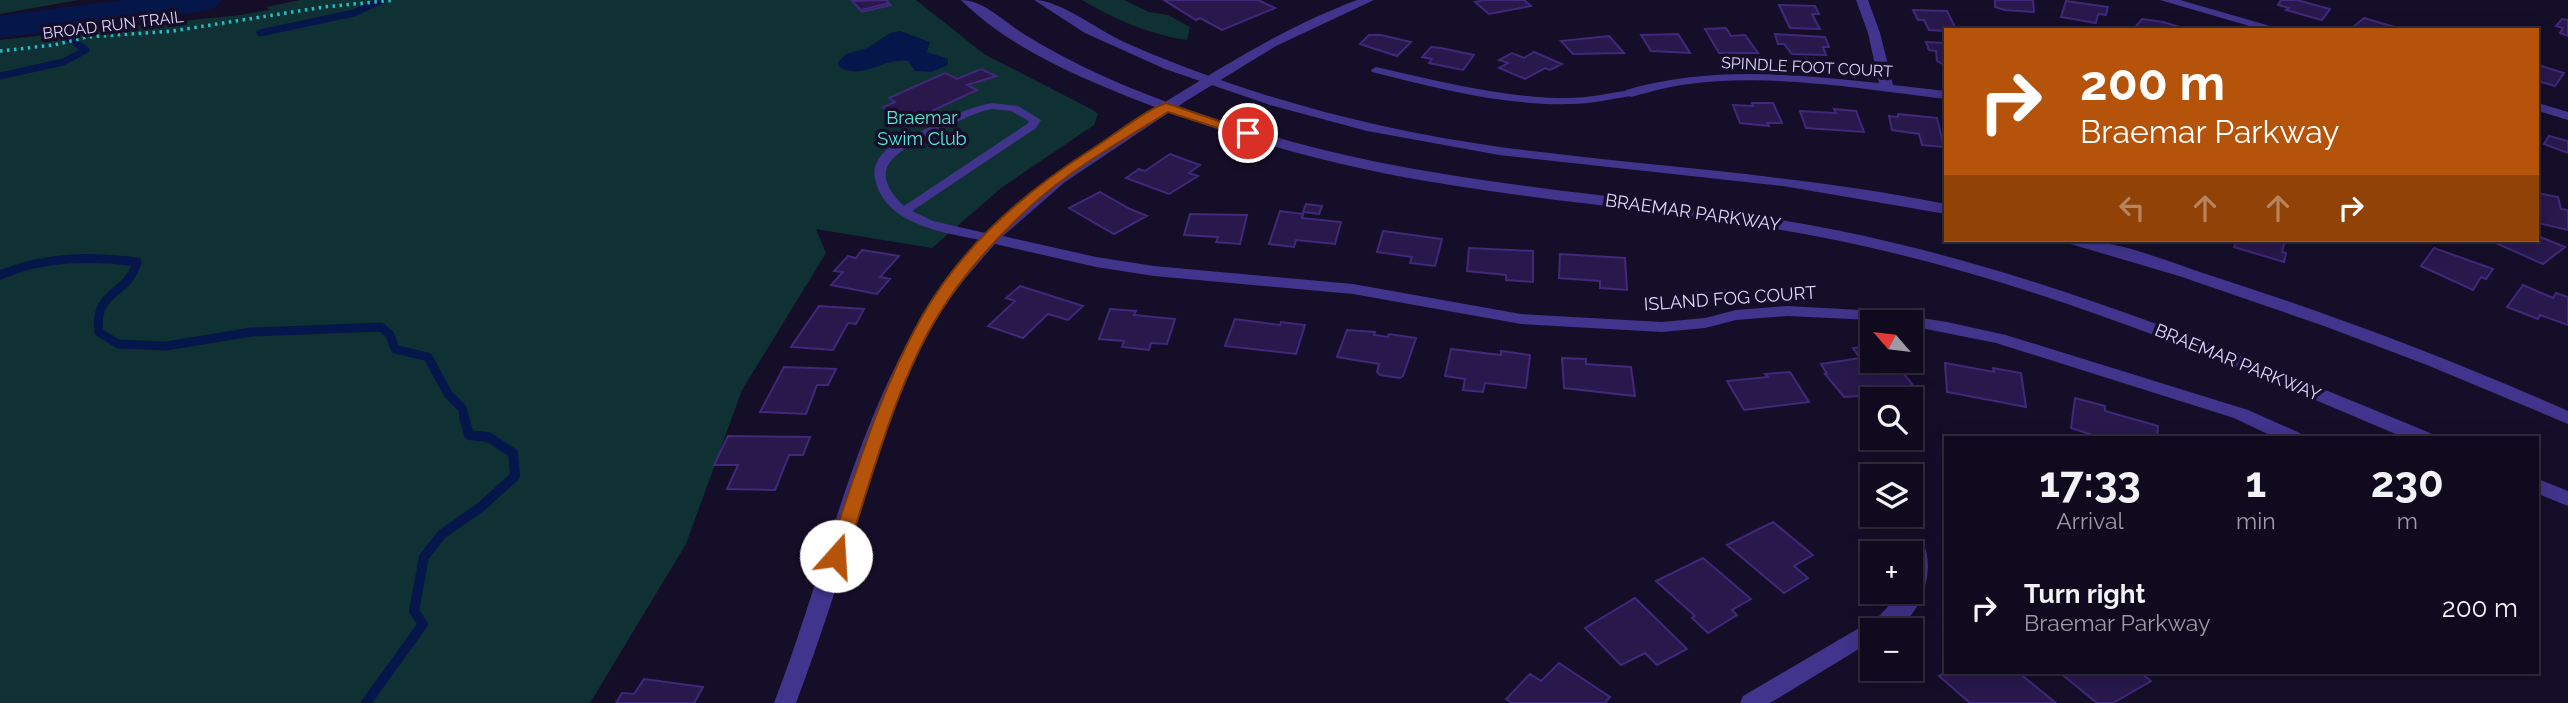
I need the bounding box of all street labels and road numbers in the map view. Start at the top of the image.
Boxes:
street label: BROAD RUN TRAIL [41,7,185,43]
street label: SPINDLE FOOT COURT [1721,53,1894,81]
street label: BRAEMAR PARKWAY [1604,189,1782,235]
street label: ISLAND FOG COURT [1643,282,1817,314]
street label: BRAEMAR PARKWAY [2152,319,2324,405]

